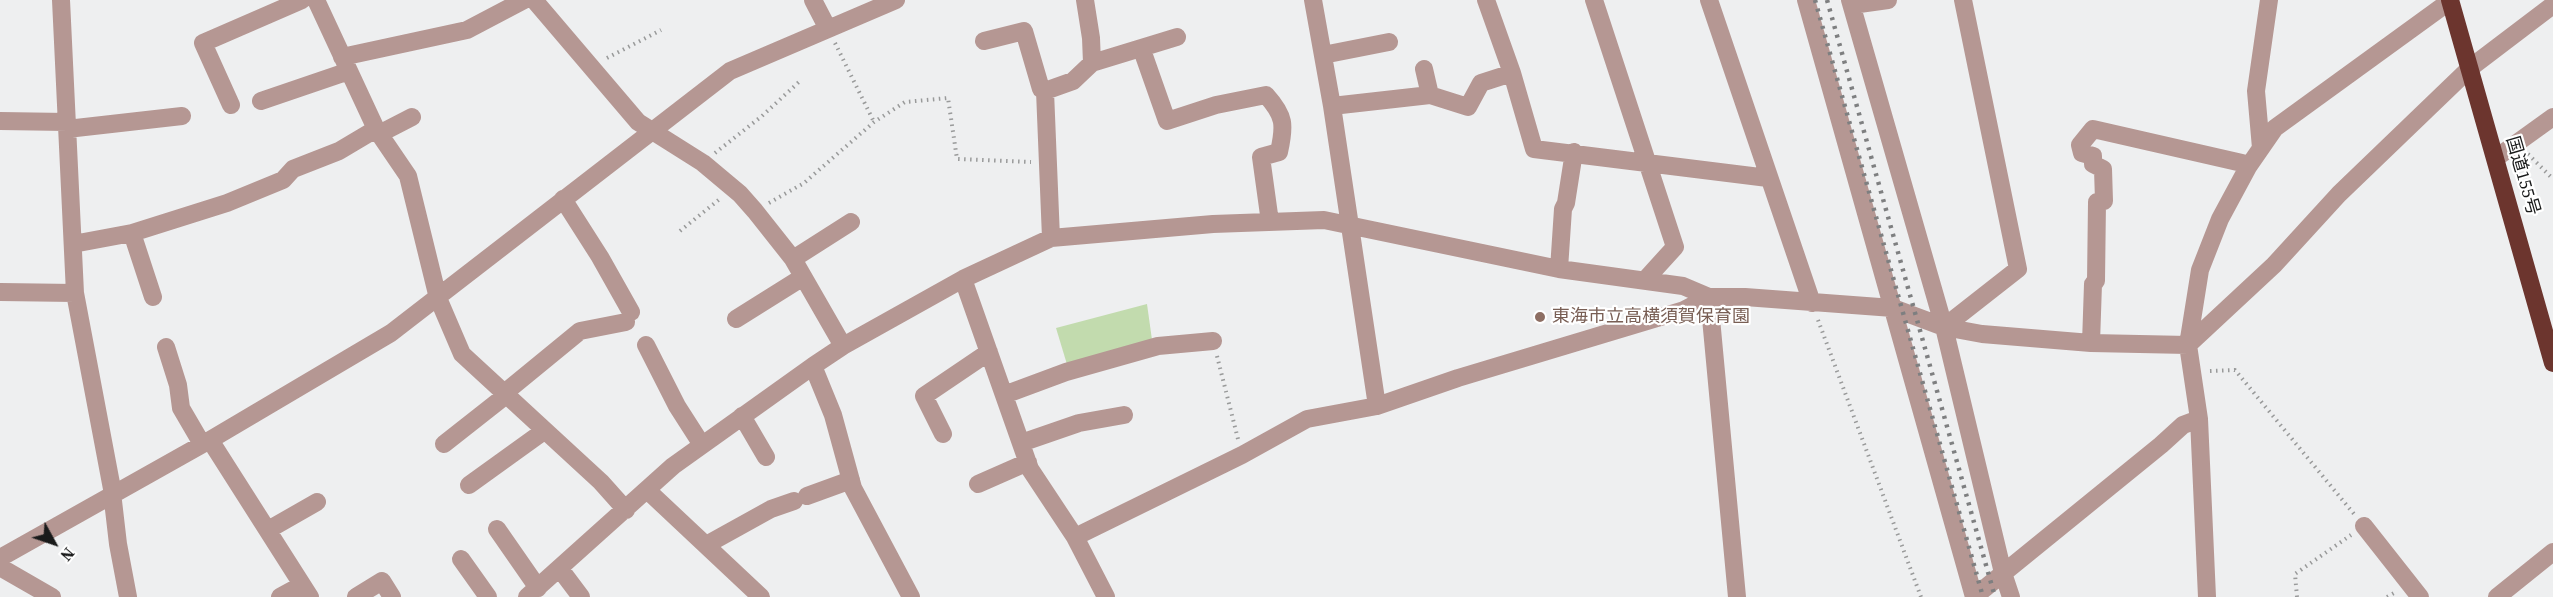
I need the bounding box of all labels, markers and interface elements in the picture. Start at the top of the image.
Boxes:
street label: 国道155号 [2500,134,2544,218]
place label: 東海市立高横須賀保育園 [1552,306,1750,328]
marker: 東海市立高横須賀保育園 [1533,310,1547,324]
north arrow [24,513,84,573]
text: N [56,543,80,566]

